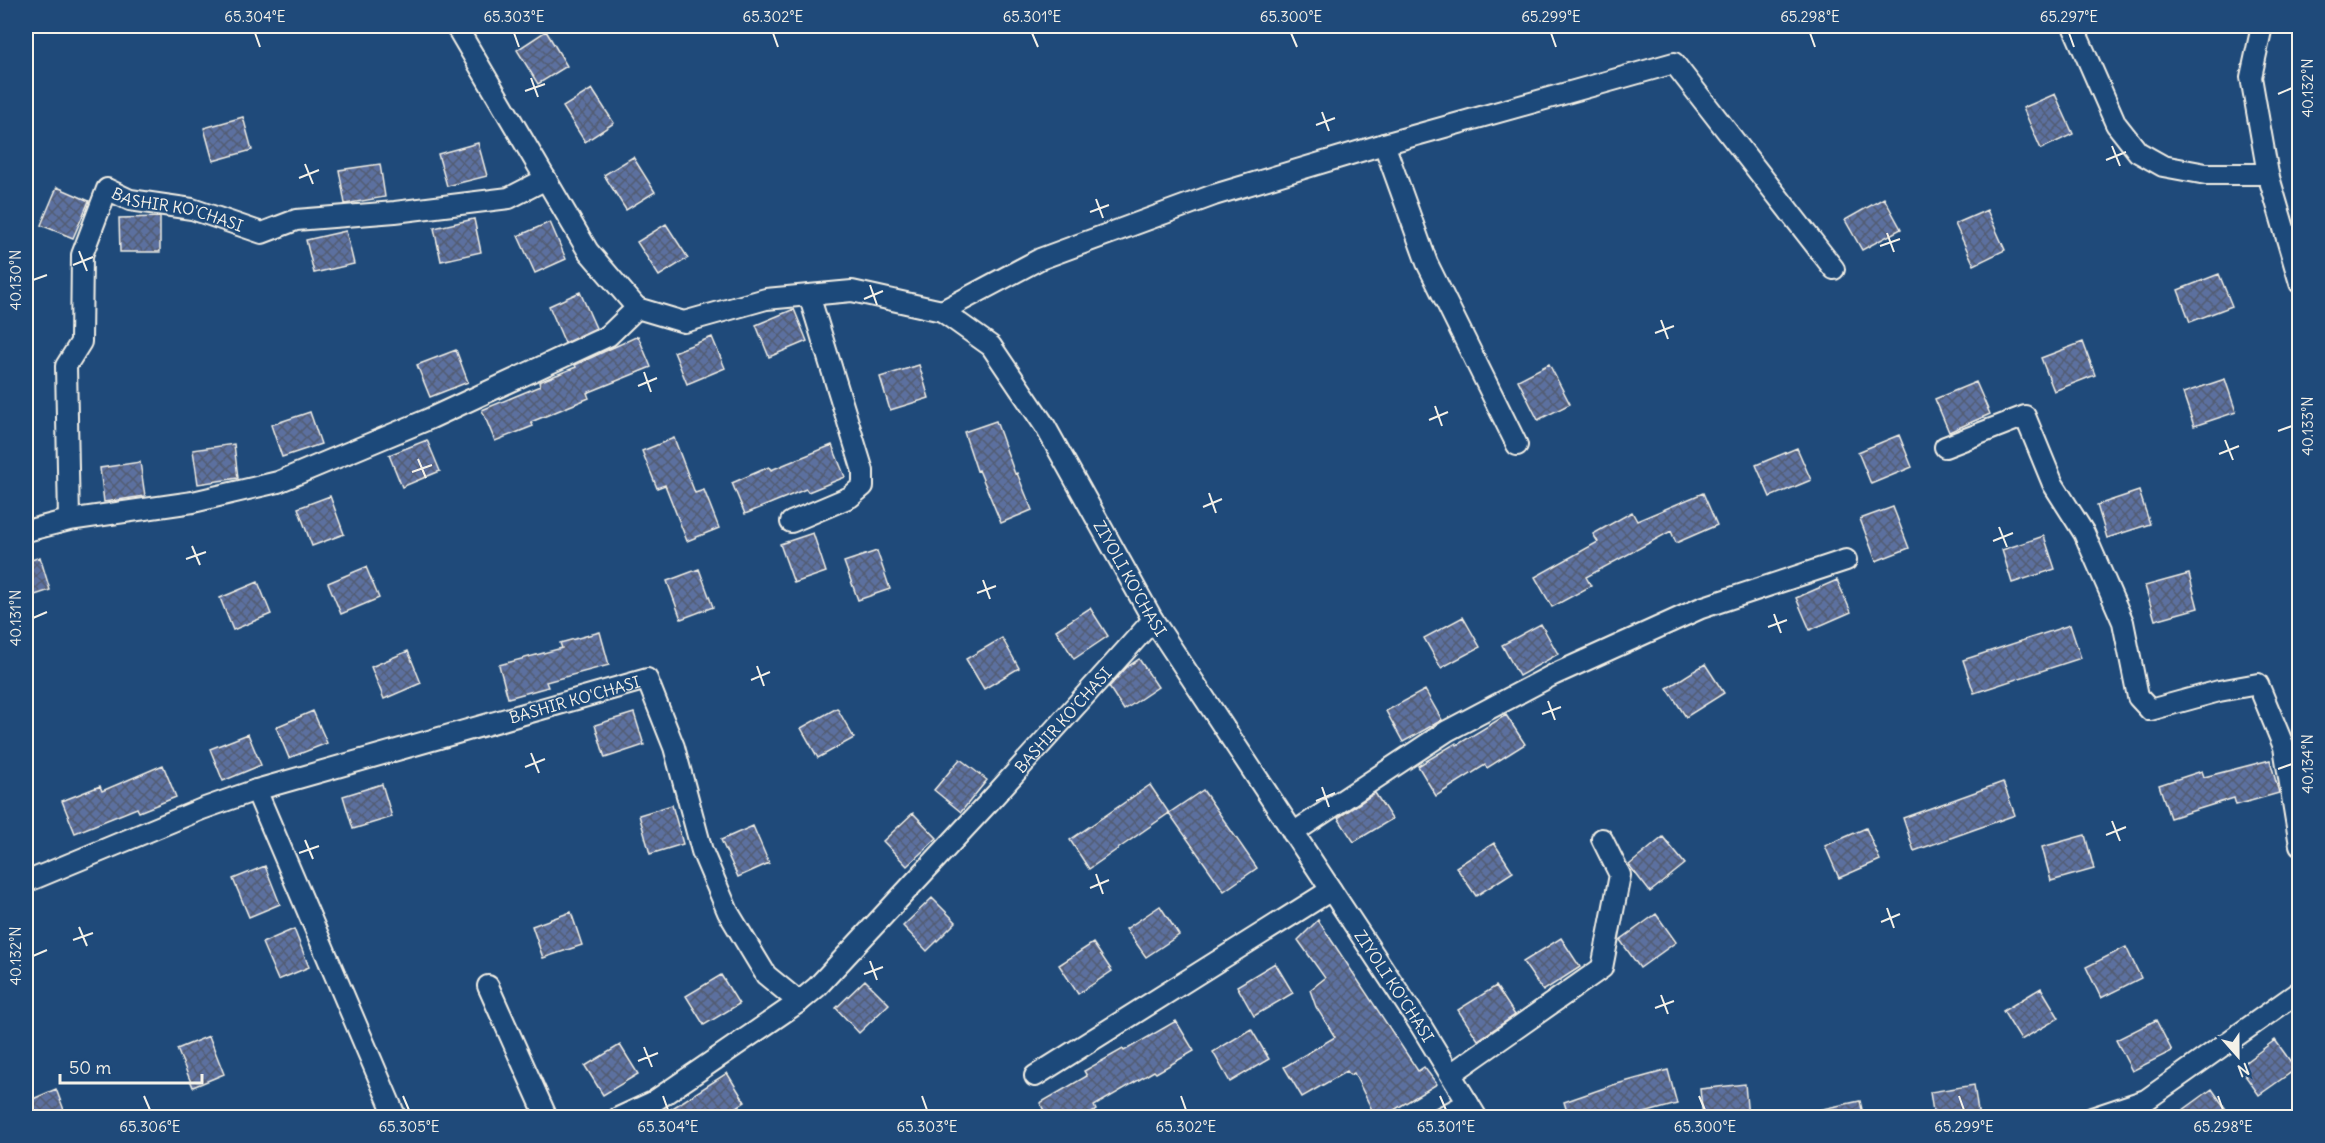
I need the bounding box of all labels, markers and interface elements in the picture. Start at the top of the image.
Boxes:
text: 65.304°E [224,7,286,26]
text: 65.303°E [483,7,545,26]
text: 65.302°E [743,7,804,26]
text: 65.301°E [1003,7,1061,26]
text: 65.300°E [1260,7,1322,26]
text: 65.299°E [1521,7,1581,26]
text: 65.298°E [1780,7,1840,26]
text: 65.297°E [2040,7,2098,26]
text: 40.132°N [2298,58,2317,118]
street label: BASHIR KO'CHASI [109,183,246,236]
text: 40.130°N [6,250,25,310]
text: 40.133°N [2298,396,2317,456]
street label: ZIYOLI KO'CHASI [1090,517,1171,640]
text: 40.131°N [6,590,25,646]
street label: BASHIR KO'CHASI [1010,663,1116,777]
street label: BASHIR KO'CHASI [507,671,642,728]
text: 40.134°N [2298,734,2317,794]
text: 40.132°N [6,926,25,986]
street label: ZIYOLI KO'CHASI [1350,926,1438,1046]
north arrow [2208,1026,2268,1086]
scale bar [60,1047,202,1085]
text: 50 m [69,1056,111,1079]
text: N [2235,1059,2252,1081]
text: 65.306°E [119,1117,181,1136]
text: 65.305°E [378,1117,440,1136]
text: 65.304°E [637,1117,699,1136]
text: 65.303°E [896,1117,958,1136]
text: 65.302°E [1156,1117,1217,1136]
text: 65.301°E [1417,1117,1475,1136]
text: 65.300°E [1674,1117,1736,1136]
text: 65.299°E [1934,1117,1994,1136]
text: 65.298°E [2193,1117,2253,1136]

